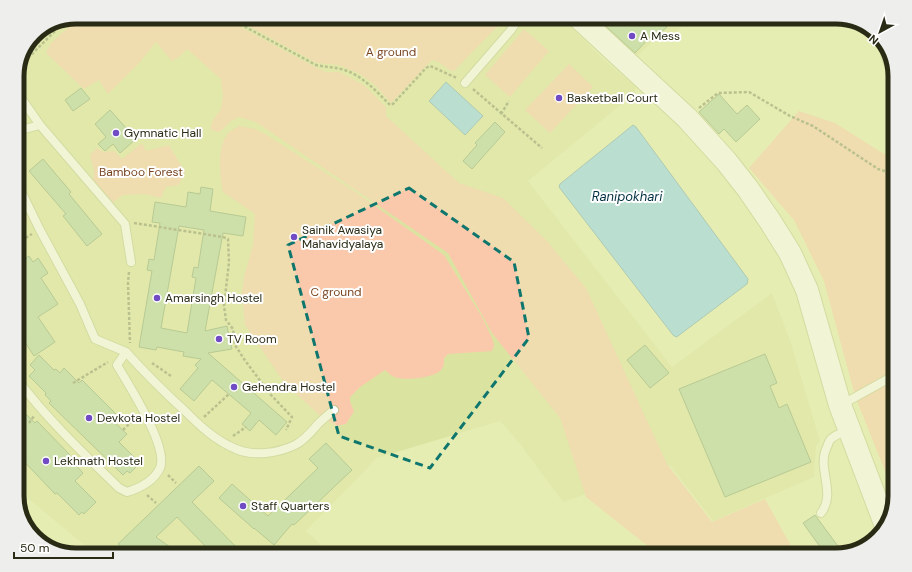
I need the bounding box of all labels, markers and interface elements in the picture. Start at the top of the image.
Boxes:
north arrow [860,12,900,52]
place label: A Mess [640,28,680,44]
marker: A Mess [627,31,637,41]
text: N [866,32,881,48]
park label: A ground [366,44,416,60]
place label: Basketball Court [567,90,658,106]
marker: Basketball Court [554,93,564,103]
place label: Gymnatic Hall [124,125,201,141]
marker: Gymnatic Hall [111,128,121,138]
park label: Bamboo Forest [99,164,183,180]
water label: Ranipokhari [592,188,663,205]
place label: Sainik Awasiya Mahavidyalaya [302,222,383,252]
marker: Sainik Awasiya Mahavidyalaya [289,232,299,242]
park label: C ground [310,284,362,300]
place label: Amarsingh Hostel [165,290,262,306]
marker: Amarsingh Hostel [152,293,162,303]
place label: TV Room [227,331,277,347]
marker: TV Room [214,334,224,344]
place label: Gehendra Hostel [242,379,335,395]
marker: Gehendra Hostel [229,382,239,392]
place label: Devkota Hostel [97,410,180,426]
marker: Devkota Hostel [84,413,94,423]
place label: Lekhnath Hostel [54,453,143,469]
marker: Lekhnath Hostel [41,456,51,466]
place label: Staff Quarters [251,498,330,514]
marker: Staff Quarters [238,501,248,511]
scale bar [14,534,113,560]
text: 50 m [20,540,49,556]

